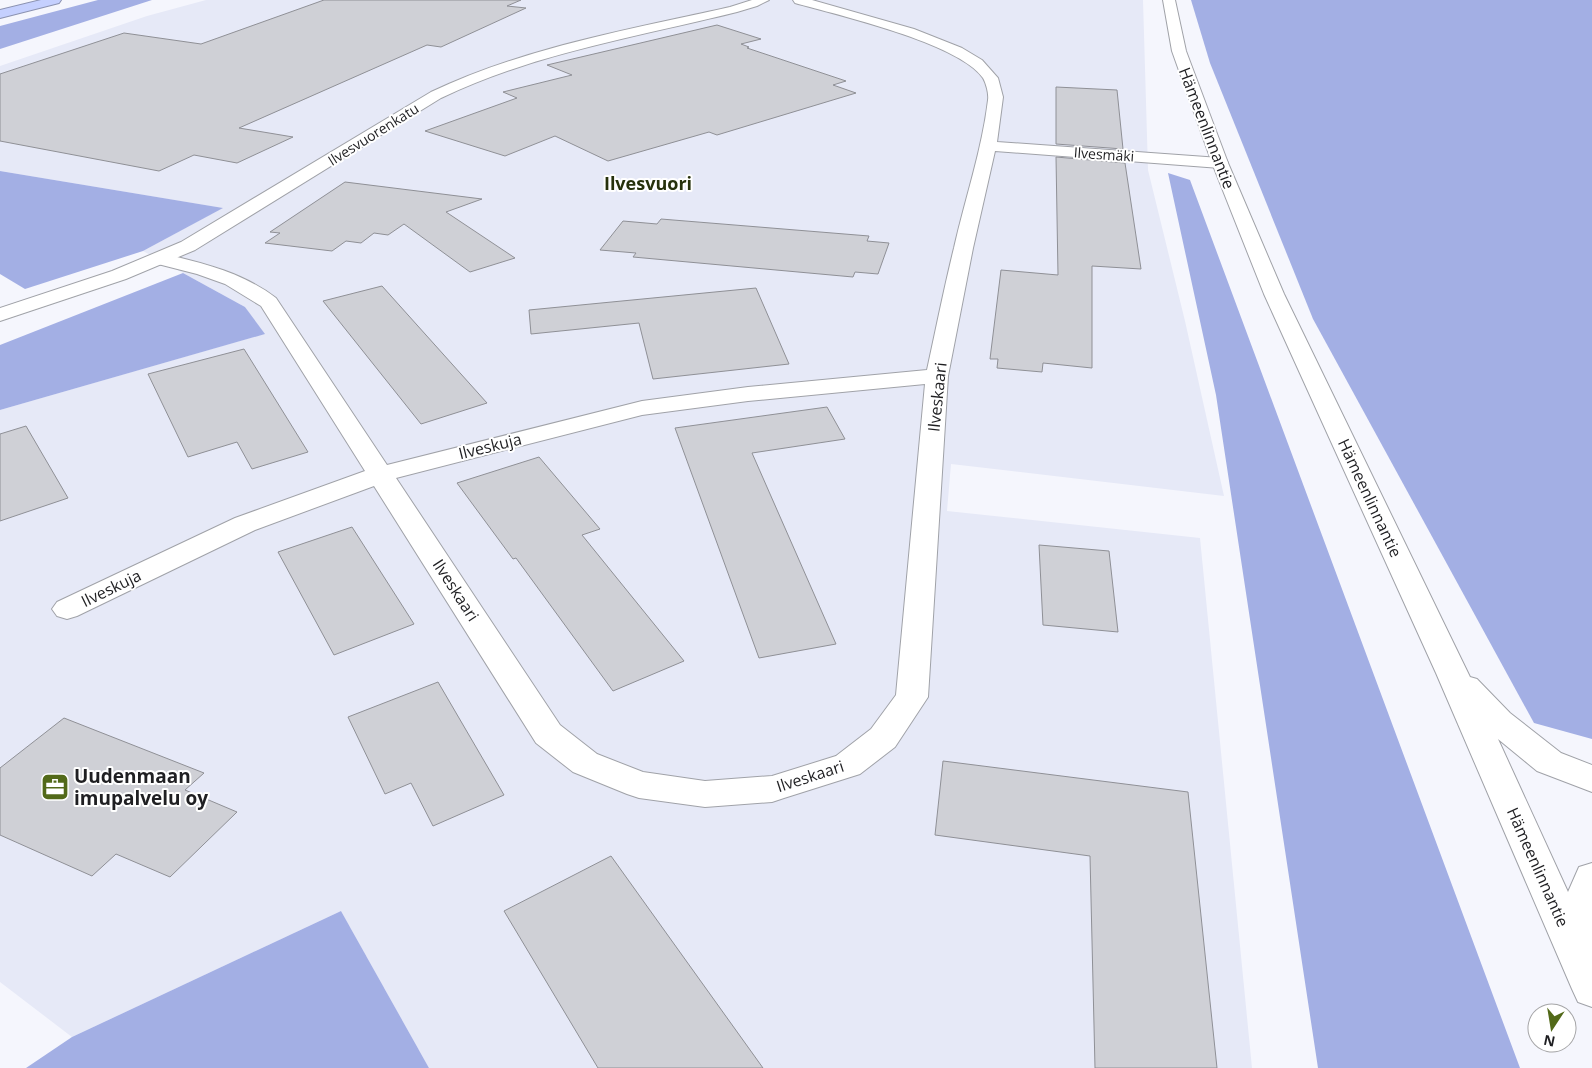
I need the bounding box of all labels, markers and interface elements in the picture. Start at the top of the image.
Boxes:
street label: Hämeenlinnantie [1174,64,1240,192]
street label: Ilvesvuorenkatu [324,98,422,170]
street label: Ilvesmäki [1073,142,1135,166]
district label: Ilvesvuori [604,171,692,195]
street label: Ilveskaari [922,361,952,433]
street label: Ilveskuja [456,428,524,464]
street label: Hämeenlinnantie [1333,435,1407,561]
street label: Ilveskaari [428,555,484,625]
street label: Ilveskuja [77,564,145,612]
street label: Ilveskaari [773,755,847,797]
place label: Uudenmaan imupalvelu oy [74,763,208,811]
office icon: Uudenmaan imupalvelu oy [40,772,70,802]
street label: Hämeenlinnantie [1502,804,1574,930]
north arrow [1527,1003,1577,1053]
text: N [1542,1031,1557,1052]

